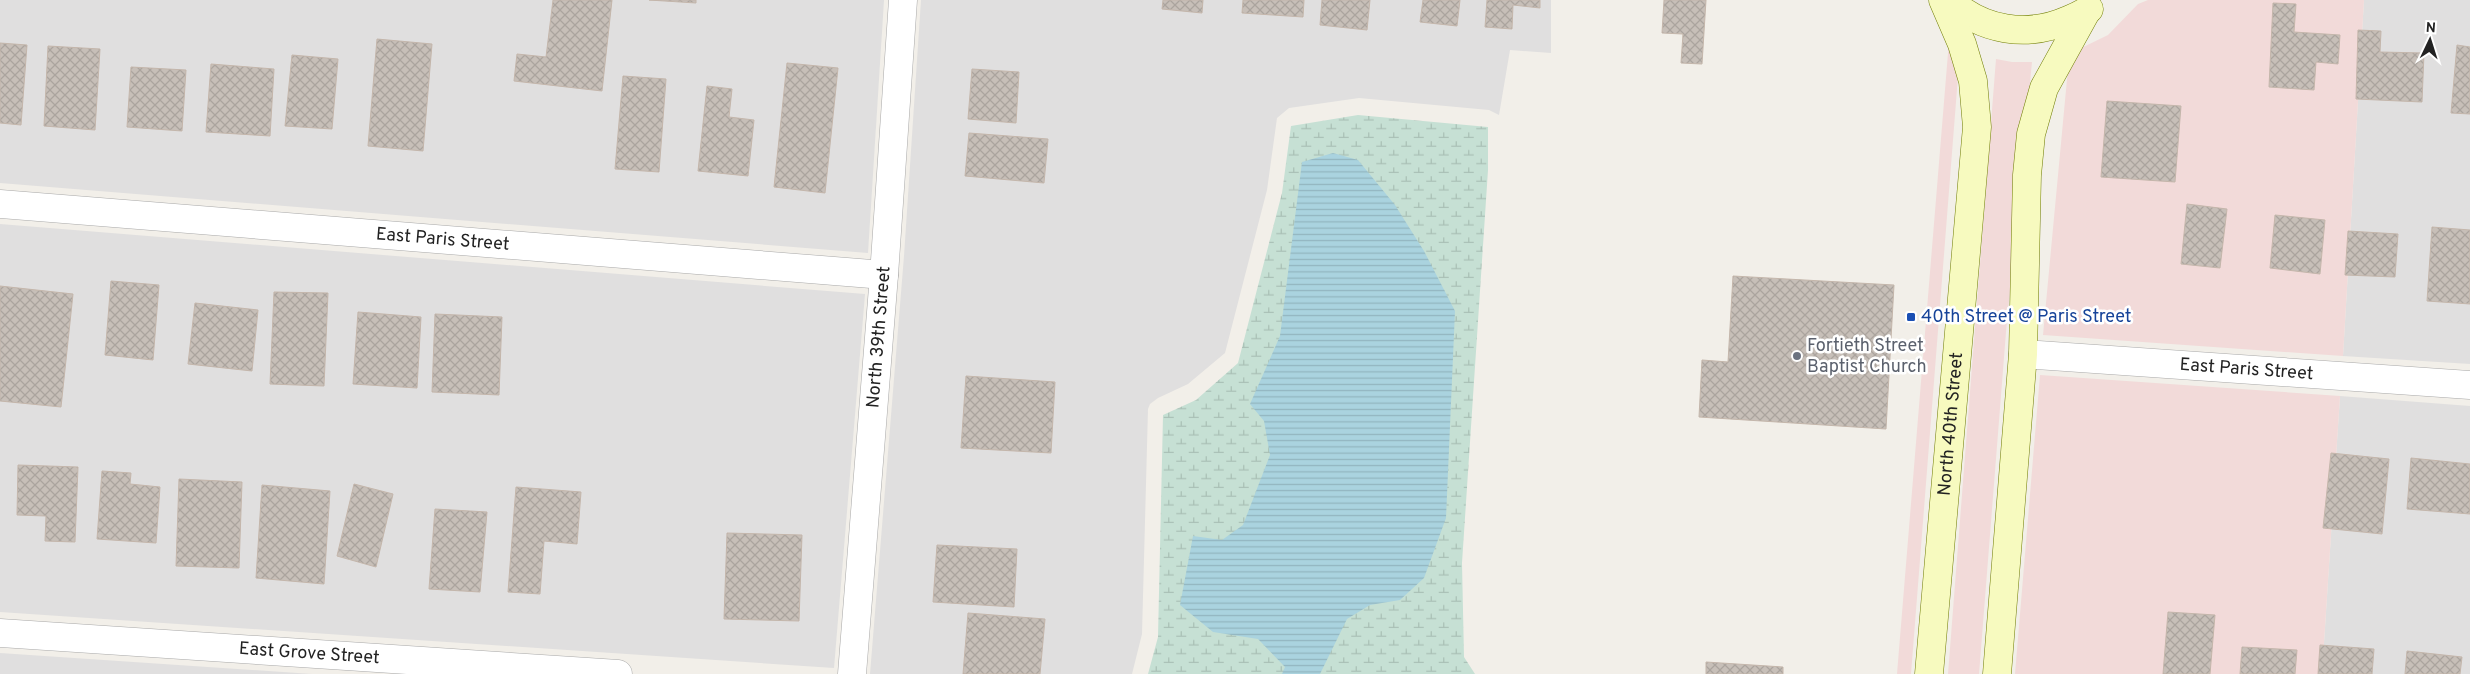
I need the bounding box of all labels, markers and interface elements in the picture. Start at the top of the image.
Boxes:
north arrow [2405,15,2455,65]
text: N [2425,20,2436,37]
street label: East Paris Street [375,223,510,256]
street label: North 39th Street [862,265,896,409]
place label: 40th Street @ Paris Street [1921,306,2132,329]
marker: 40th Street @ Paris Street [1905,311,1917,323]
place label: Fortieth Street Baptist Church [1807,335,1927,379]
marker: Fortieth Street Baptist Church [1791,350,1803,362]
street label: North 40th Street [1933,351,1969,497]
street label: East Paris Street [2179,353,2314,386]
street label: East Grove Street [238,637,380,670]

